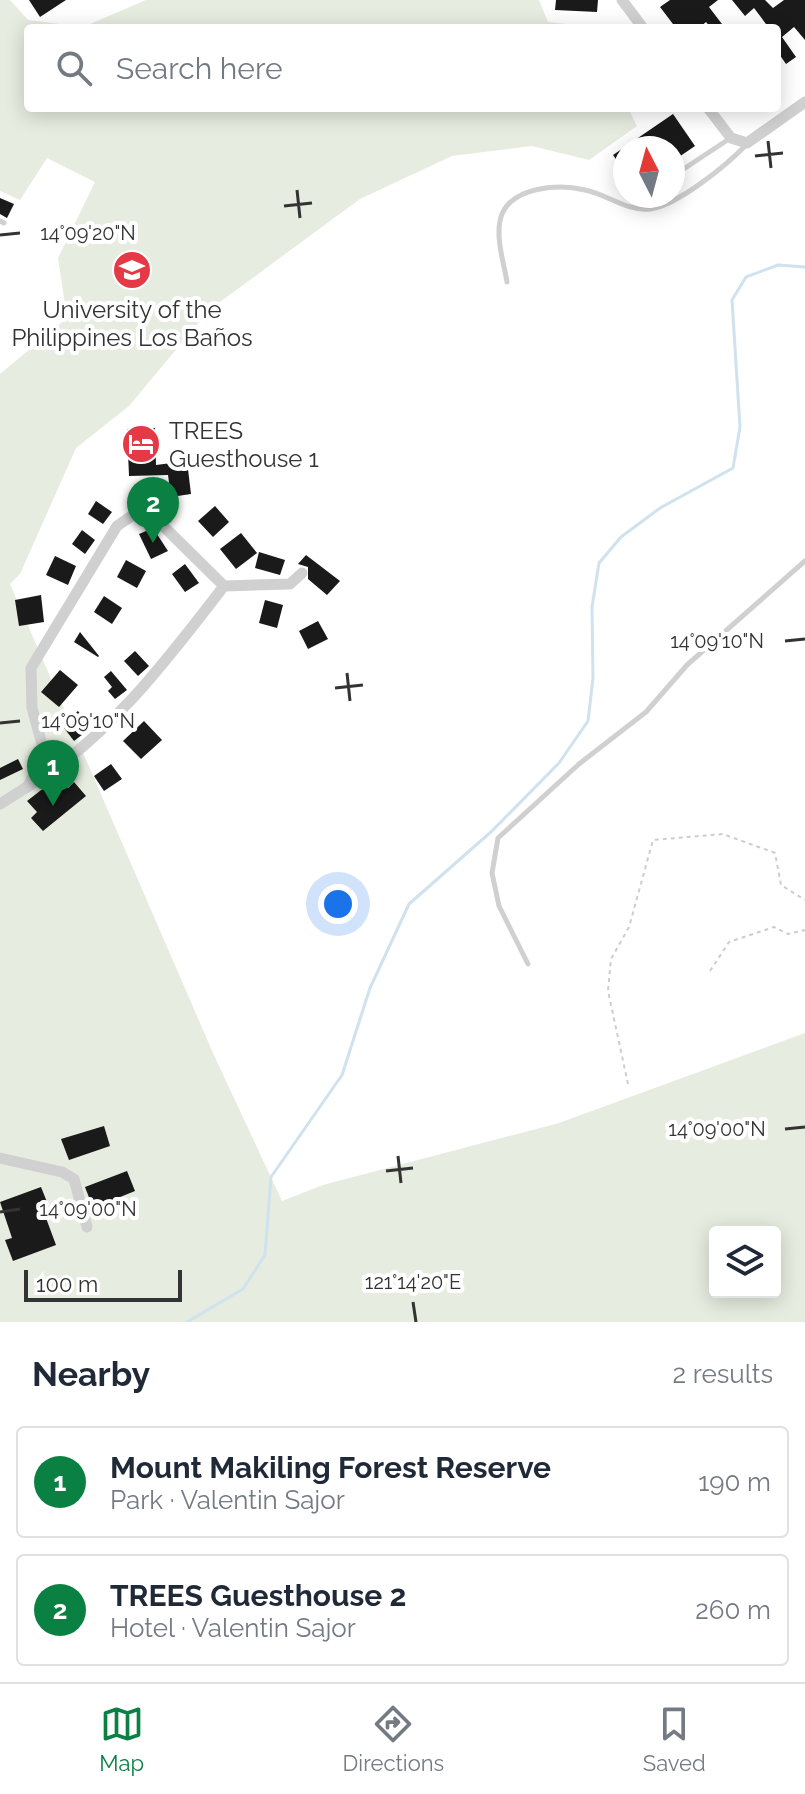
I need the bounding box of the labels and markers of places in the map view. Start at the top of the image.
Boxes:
school or university icon: University of the Philippines Los Baños [111,249,153,291]
place label: University of the Philippines Los Baños [11,295,253,352]
place label: TREES Guesthouse 1 [169,416,319,473]
hotel icon: TREES Guesthouse 1 [120,423,162,465]
pin: 2 [127,477,179,543]
pin: 1 [27,740,79,806]

